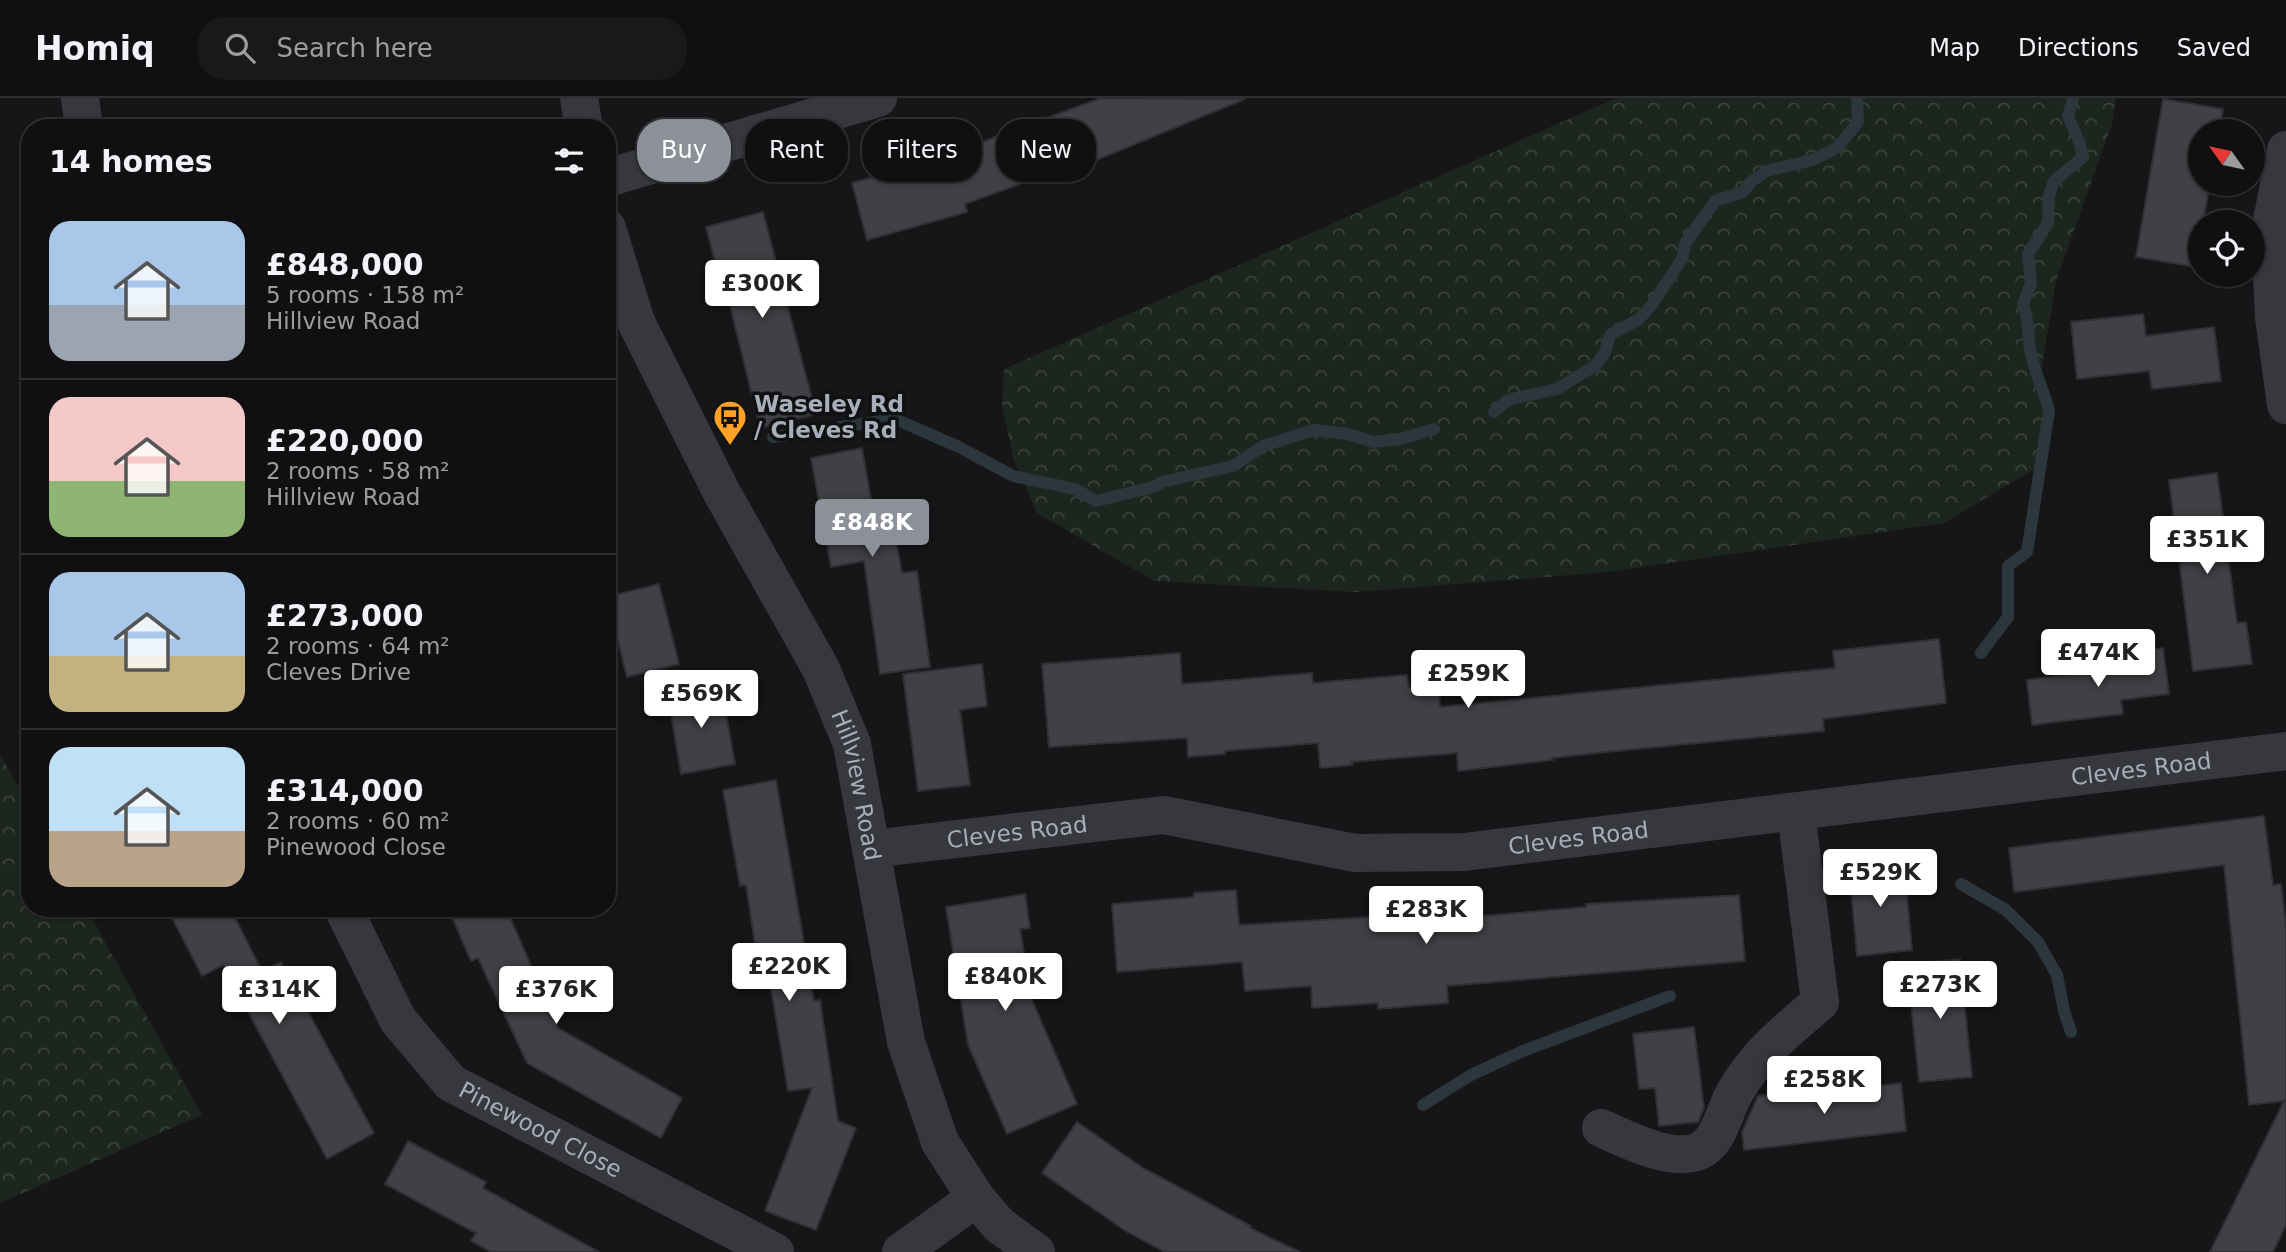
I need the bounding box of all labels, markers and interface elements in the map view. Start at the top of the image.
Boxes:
search box [197,17,687,80]
text: Homiq [35,29,155,68]
icon: search [221,29,259,67]
text: Search here [277,33,433,63]
text: Map [1929,34,1980,62]
text: Directions [2018,34,2139,62]
text: Saved [2177,34,2251,62]
chip: Buy [637,119,731,182]
chip: Rent [745,119,848,182]
chip: Filters [862,119,982,182]
chip: New [996,119,1096,182]
north arrow [2188,119,2264,196]
map controls [2188,119,2265,287]
icon: filters [550,142,588,180]
text: 14 homes [49,144,213,179]
button: locate [2188,210,2265,287]
text: £848,000 [266,247,424,282]
icon: home [105,249,189,333]
pin: £300K [713,260,811,320]
text: £300K [721,270,803,296]
text: 5 rooms · 158 m² [266,282,464,308]
text: Hillview Road [266,308,420,334]
place label: Waseley Rd / Cleves Rd [754,391,904,443]
bus stop icon: Waseley Rd / Cleves Rd [711,398,749,447]
text: £220,000 [266,423,424,458]
icon: home [105,425,189,509]
text: 2 rooms · 58 m² [266,458,450,484]
text: Hillview Road [266,484,420,510]
pin: £848K [823,500,921,559]
text: £848K [831,509,913,535]
pin: £351K [2158,517,2256,576]
text: £351K [2166,526,2248,552]
text: £273,000 [266,598,424,633]
icon: home [105,600,189,684]
pin: £474K [2049,630,2147,689]
text: 2 rooms · 64 m² [266,633,450,659]
text: £474K [2057,639,2139,665]
pin: £259K [1419,650,1517,710]
text: Cleves Drive [266,659,411,685]
text: £259K [1427,660,1509,686]
pin: £569K [652,670,750,730]
text: £569K [660,680,742,706]
street label: Hillview Road [826,706,886,863]
street label: Cleves Road [2069,747,2213,790]
text: £314,000 [266,773,424,808]
icon: home [105,775,189,859]
text: 2 rooms · 60 m² [266,808,450,834]
street label: Cleves Road [945,811,1089,853]
street label: Cleves Road [1507,816,1650,859]
text: Pinewood Close [266,834,446,860]
pin: £529K [1831,850,1929,909]
text: £529K [1839,859,1921,885]
pin: £283K [1377,886,1475,946]
text: £283K [1385,896,1467,922]
pin: £220K [740,944,838,1003]
text: £220K [748,953,830,979]
pin: £840K [956,954,1054,1013]
pin: £273K [1891,962,1989,1021]
text: £840K [964,963,1046,989]
pin: £314K [230,967,328,1026]
pin: £376K [507,967,605,1026]
text: £273K [1899,971,1981,997]
text: £314K [238,976,320,1002]
text: £376K [515,976,597,1002]
pin: £258K [1775,1056,1873,1116]
text: £258K [1783,1066,1865,1092]
street label: Pinewood Close [455,1076,626,1183]

